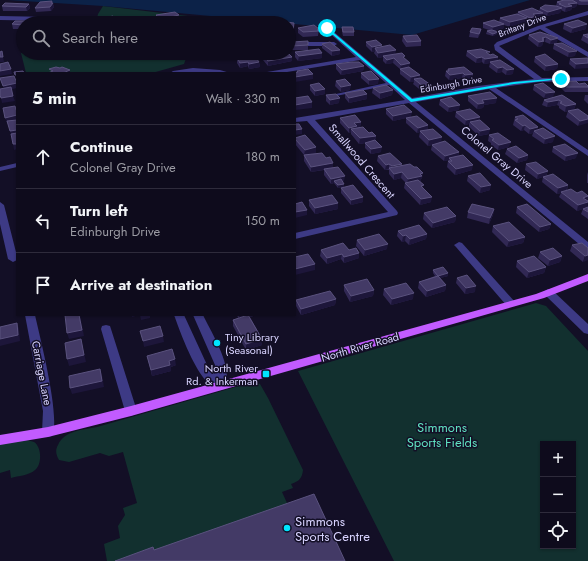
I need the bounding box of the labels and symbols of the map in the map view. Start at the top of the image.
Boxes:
street label: Brittany Drive [496,10,548,40]
route start [318,19,336,37]
route end [552,70,570,88]
street label: Edinburgh Drive [419,72,483,96]
street label: Smallwood Crescent [325,120,399,202]
street label: Colonel Gray Drive [458,122,537,192]
street label: North River Road [319,328,401,366]
place label: Tiny Library (Seasonal) [225,329,279,358]
marker: Tiny Library (Seasonal) [212,338,222,348]
street label: Carriage Lane [28,339,56,407]
place label: North River Rd. & Inkerman [186,360,258,389]
marker: North River Rd. & Inkerman [261,369,271,379]
park label: Simmons Sports Fields [407,418,477,452]
place label: Simmons Sports Centre [295,512,370,546]
marker: Simmons Sports Centre [282,523,292,533]

